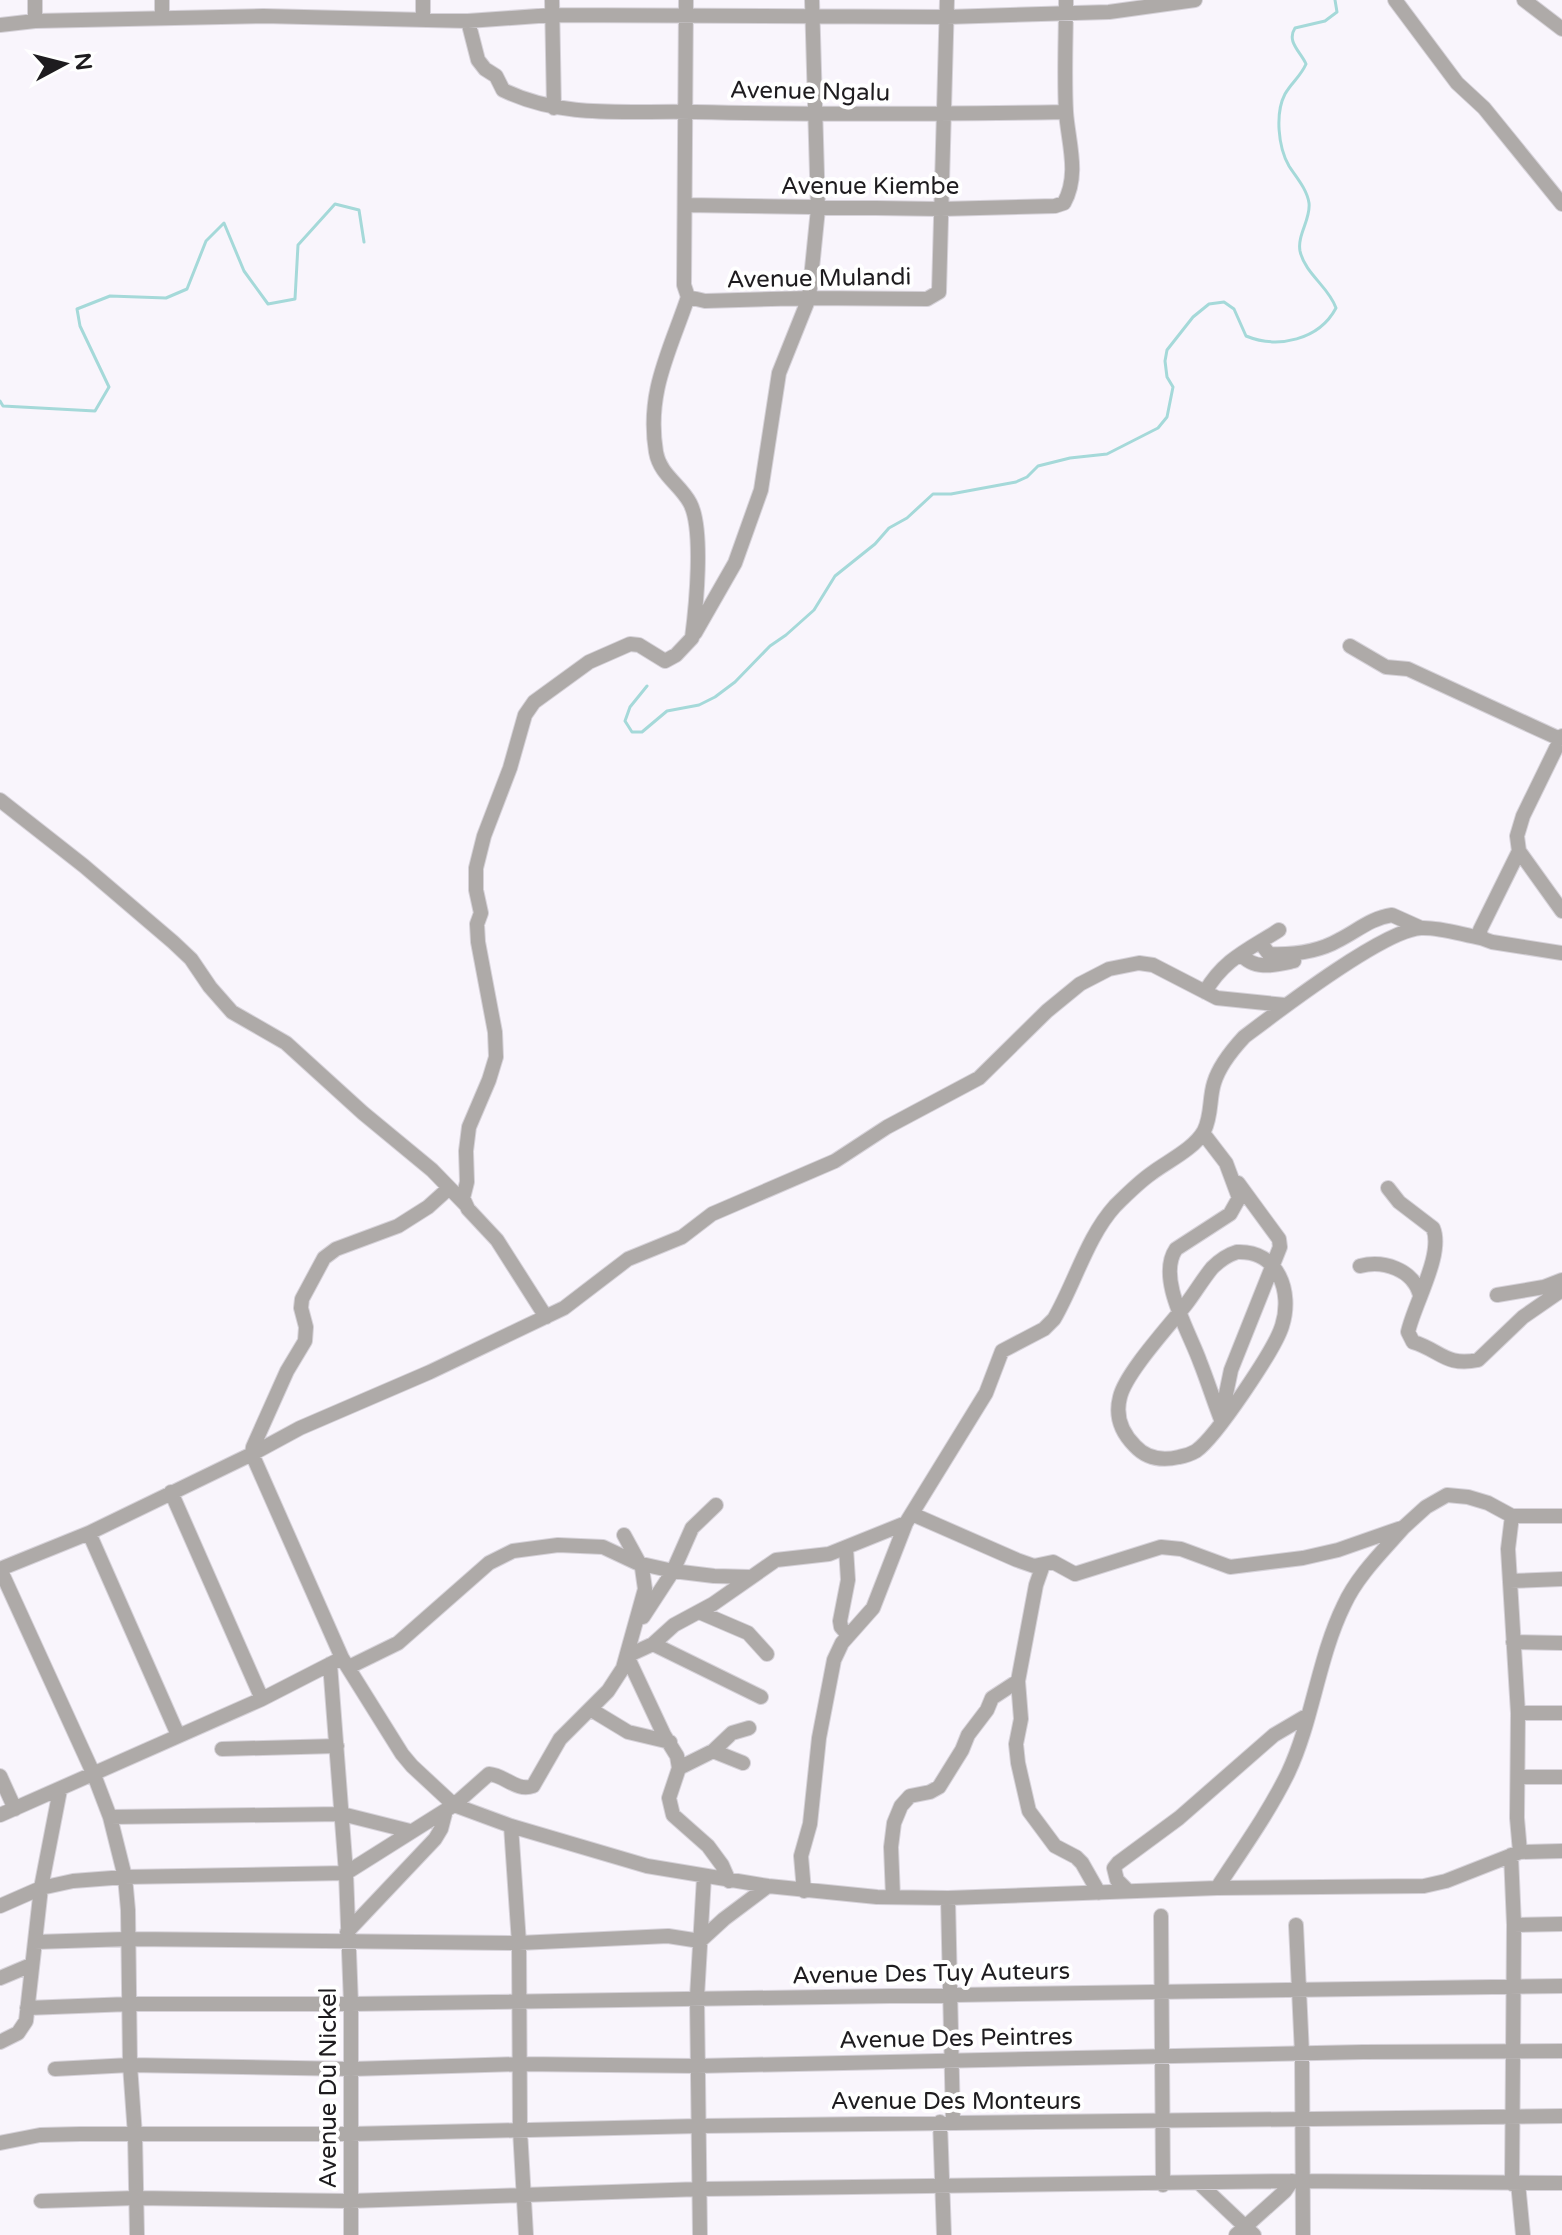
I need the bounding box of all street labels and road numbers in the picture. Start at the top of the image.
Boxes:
street label: Avenue Ngalu [730,76,890,107]
street label: Avenue Kiembe [781,172,959,201]
street label: Avenue Mulandi [726,262,912,295]
street label: Avenue Des Tuy Auteurs [792,1957,1070,1990]
street label: Avenue Du Nickel [314,1987,343,2189]
street label: Avenue Des Peintres [839,2022,1073,2055]
street label: Avenue Des Monteurs [831,2087,1081,2116]

